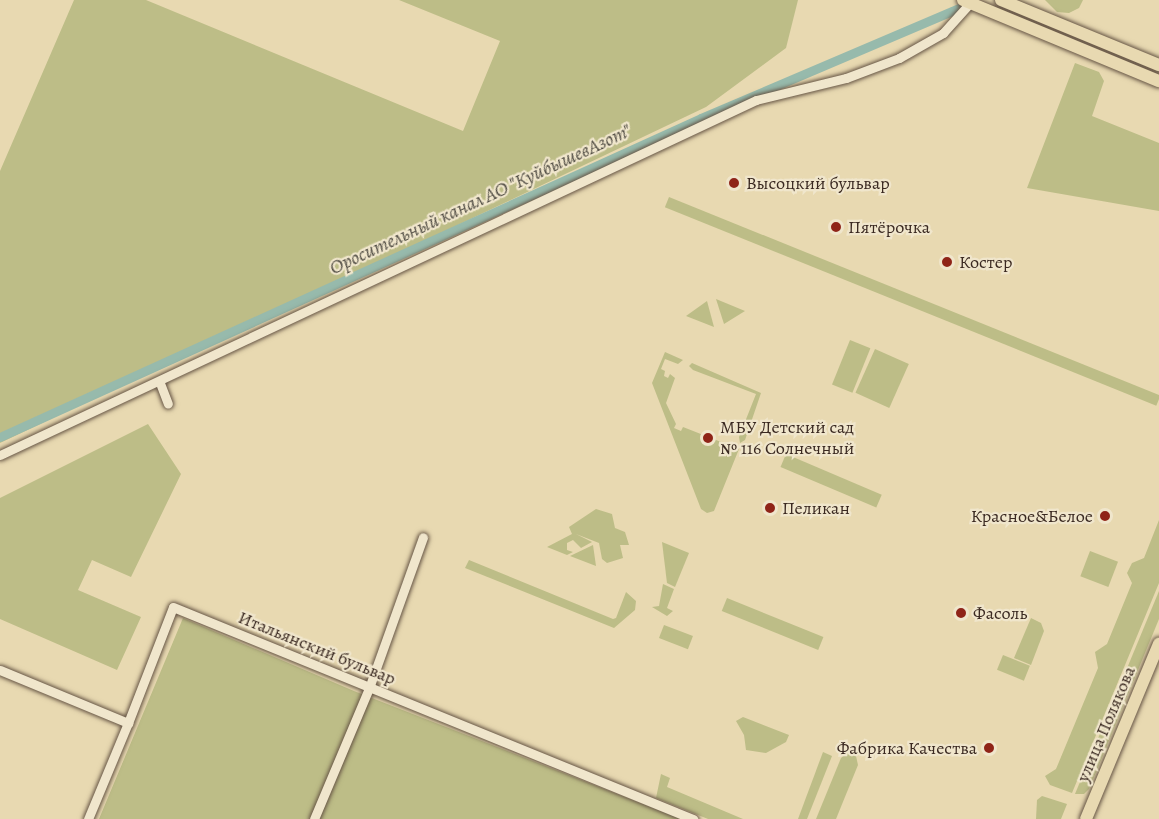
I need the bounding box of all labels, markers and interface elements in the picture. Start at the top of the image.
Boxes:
water label: Оросительный канал АО "КуйбышевАзот" [325,118,635,280]
place label: Высоцкий бульвар [746,172,890,194]
marker: Высоцкий бульвар [727,176,741,190]
place label: Пятёрочка [848,216,930,238]
marker: Пятёрочка [829,220,843,234]
place label: Костер [959,251,1013,273]
marker: Костер [940,255,954,269]
place label: МБУ Детский сад № 116 Солнечный [720,417,854,460]
marker: МБУ Детский сад № 116 Солнечный [701,431,715,445]
place label: Пеликан [782,497,850,519]
marker: Пеликан [763,501,777,515]
place label: Красное&Белое [971,505,1093,527]
marker: Красное&Белое [1098,509,1112,523]
place label: Фасоль [973,602,1027,624]
marker: Фасоль [954,606,968,620]
street label: Итальянский бульвар [235,607,399,689]
street label: улица Полякова [1072,663,1140,785]
place label: Фабрика Качества [837,737,977,759]
marker: Фабрика Качества [982,741,996,755]

